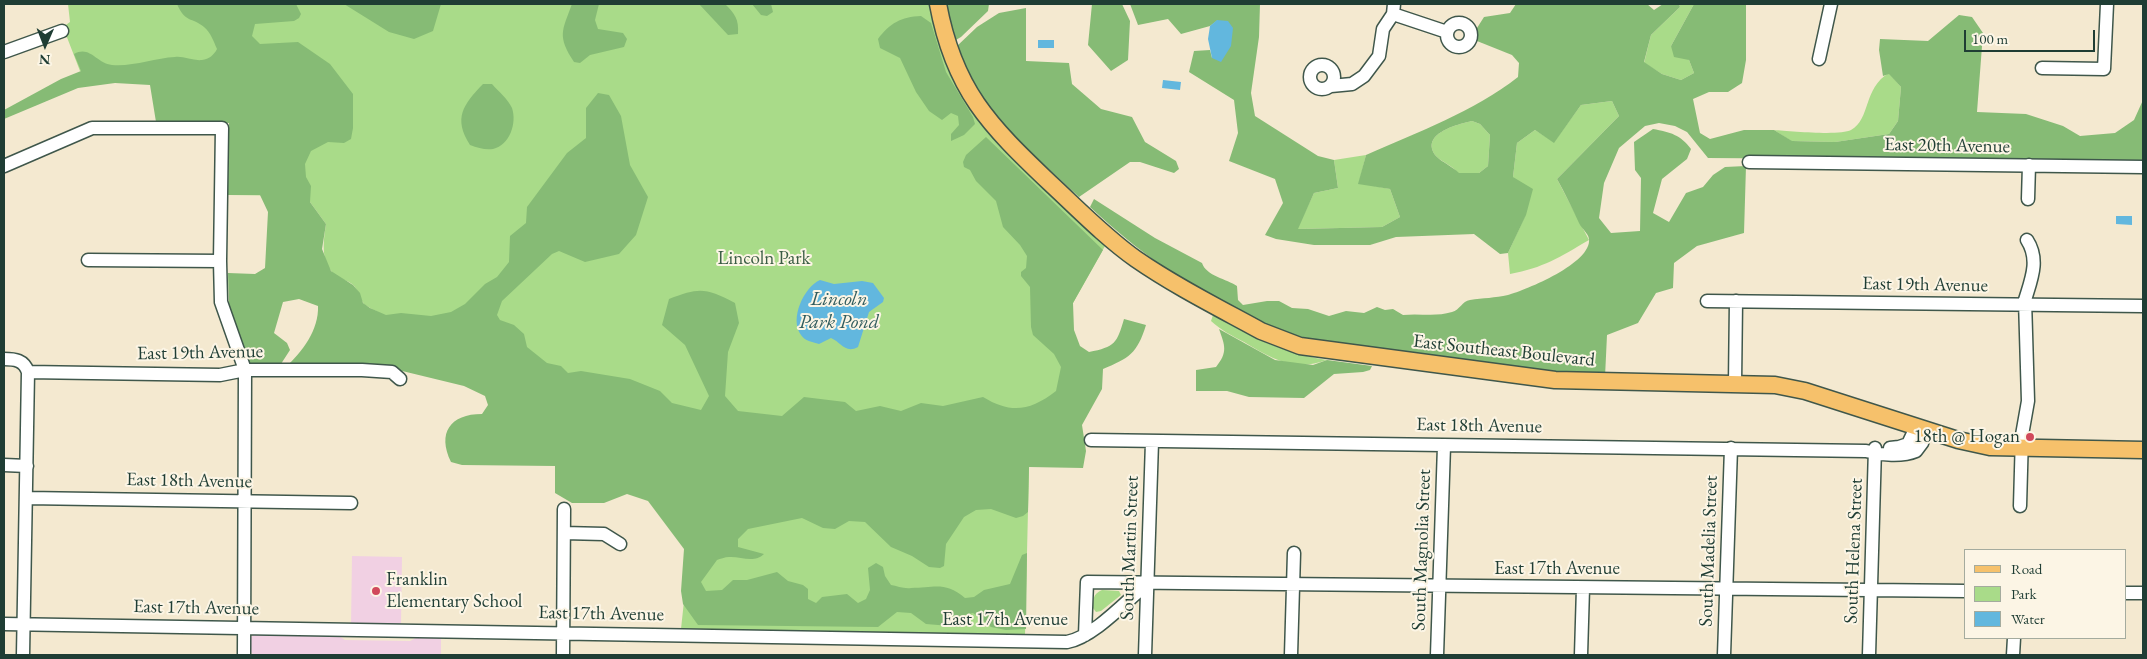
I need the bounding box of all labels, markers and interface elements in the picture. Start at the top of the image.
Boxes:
north arrow [20,20,70,70]
scale bar [1967,20,2098,52]
text: 100 m [1972,29,2008,48]
text: N [39,51,51,69]
street label: East 20th Avenue [1884,134,2010,158]
park label: Lincoln Park [717,248,811,270]
street label: East 19th Avenue [1862,273,1988,297]
water label: Lincoln Park Pond [799,288,879,335]
street label: East Southeast Boulevard [1412,330,1596,372]
street label: East 19th Avenue [137,341,263,365]
street label: East 18th Avenue [1416,414,1542,438]
place label: 18th @ Hogan [1914,426,2020,448]
marker: 18th @ Hogan [2024,431,2036,443]
street label: East 18th Avenue [126,469,252,493]
street label: South Magnolia Street [1408,469,1436,631]
street label: South Martin Street [1116,475,1144,621]
street label: South Madelia Street [1695,475,1723,627]
street label: South Helena Street [1840,478,1868,624]
legend [1964,549,2127,639]
street label: East 17th Avenue [1494,558,1620,580]
text: Road [2011,559,2042,578]
place label: Franklin Elementary School [386,569,522,613]
text: Park [2011,584,2037,603]
marker: Franklin Elementary School [370,585,382,597]
street label: East 17th Avenue [133,596,259,620]
street label: East 17th Avenue [538,602,664,626]
street label: East 17th Avenue [942,609,1068,631]
text: Water [2011,609,2045,628]

